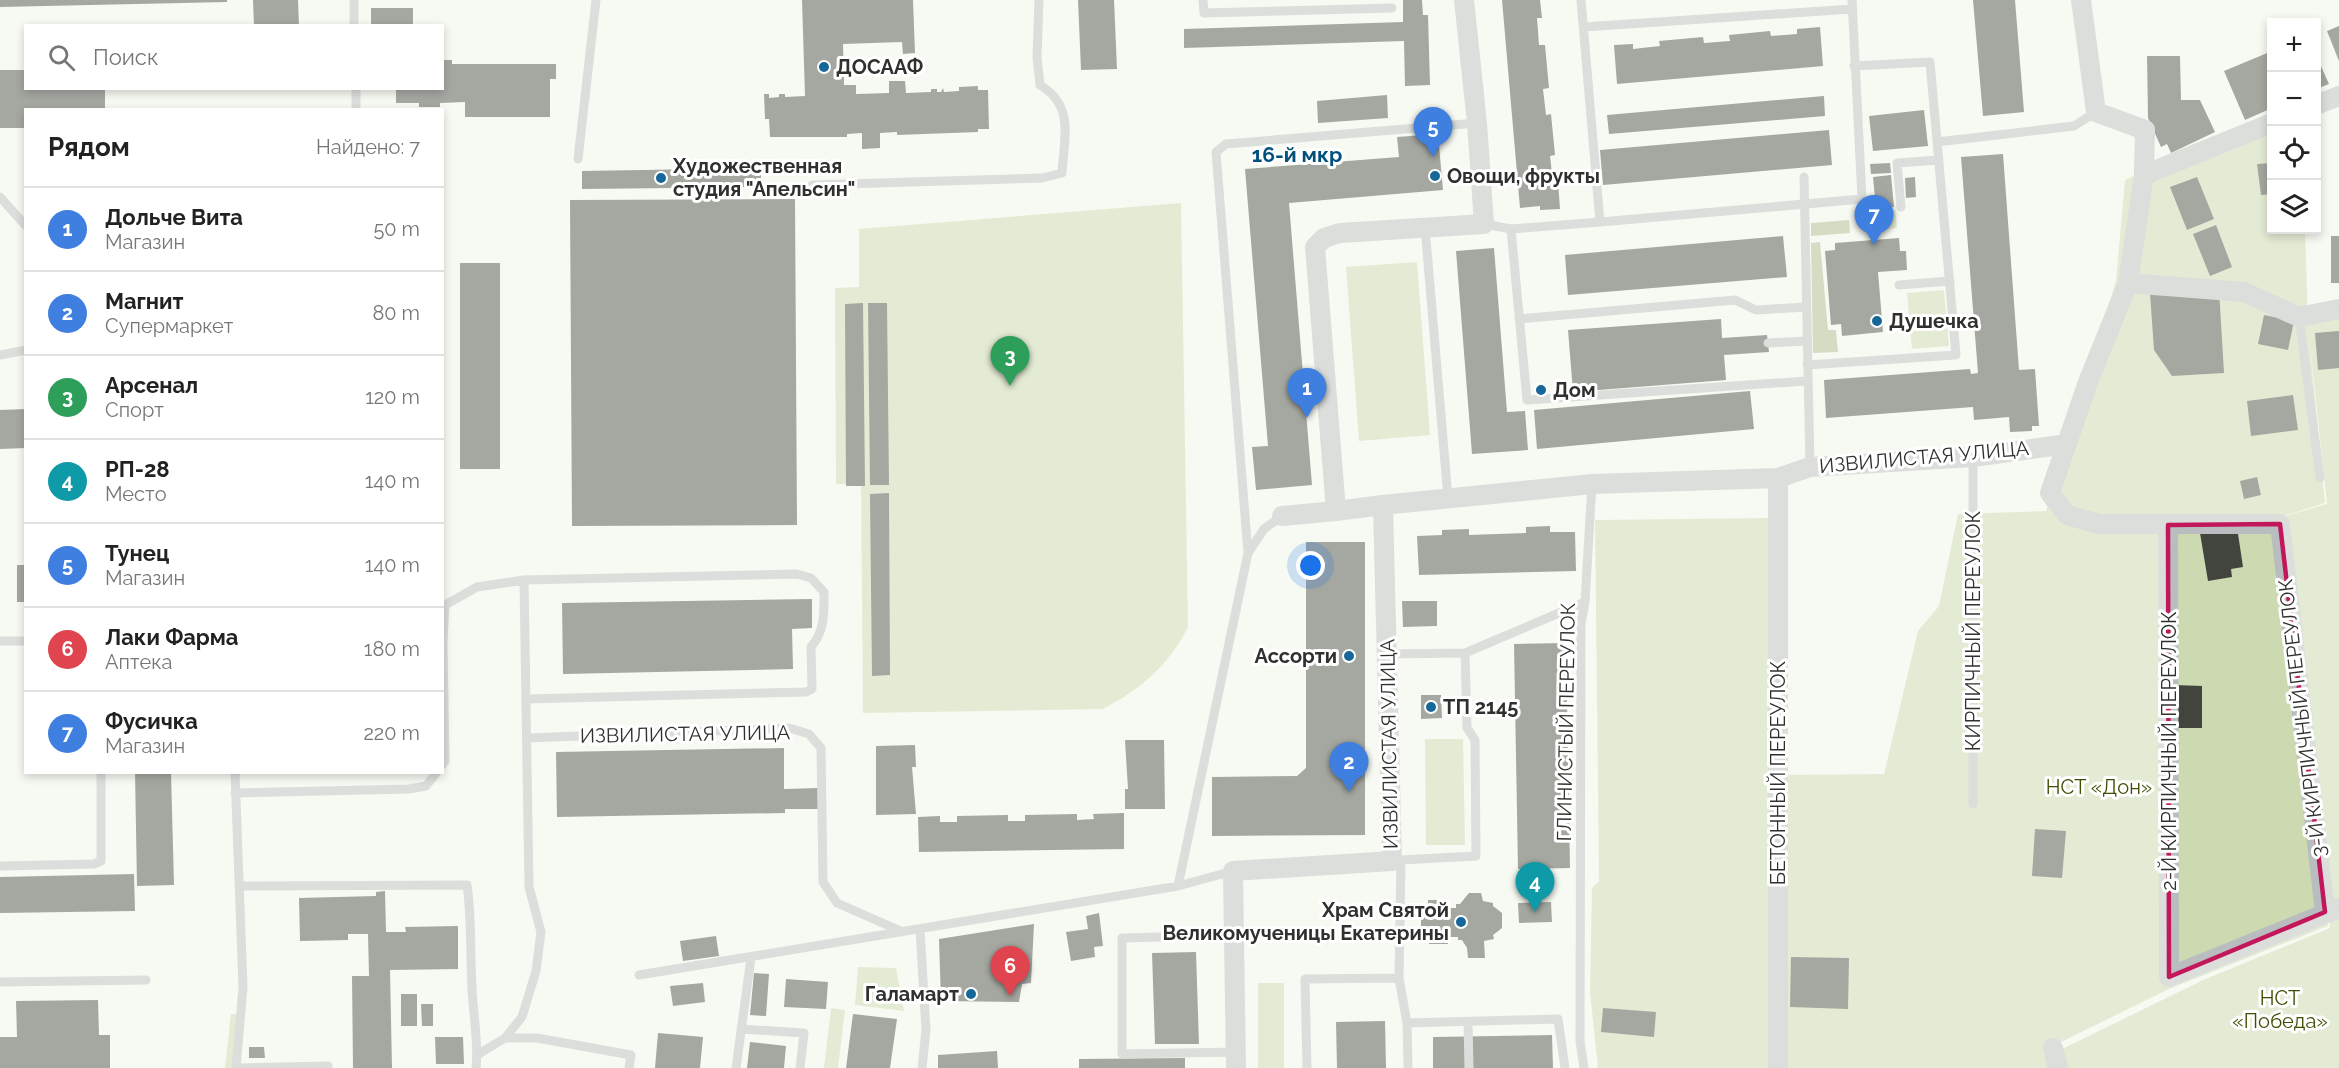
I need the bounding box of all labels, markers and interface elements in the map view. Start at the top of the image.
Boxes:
map controls [2267,18,2321,234]
button: + [2267,18,2321,72]
search box [24,24,444,90]
icon: search [45,41,78,74]
text: Поиск [93,44,158,70]
place label: ДОСААФ [836,55,923,79]
marker: ДОСААФ [817,60,831,74]
button: − [2267,72,2321,126]
pin: 5 [1414,108,1452,157]
button: locate [2267,126,2321,180]
text: Рядом [48,132,130,162]
text: Найдено: 7 [316,135,420,159]
district label: 16-й мкр [1252,142,1342,167]
place label: Художественная студия "Апельсин" [672,154,855,201]
place label: Овощи, фрукты [1447,164,1600,188]
marker: Овощи, фрукты [1428,169,1442,183]
marker: Художественная студия "Апельсин" [654,171,668,185]
button: layers [2267,180,2321,234]
pin: 7 [1854,196,1894,245]
text: Дольче Вита [105,204,243,230]
text: 1 [63,217,72,241]
text: 50 m [373,217,420,241]
text: Магазин [105,230,185,254]
text: Магнит [105,288,184,314]
text: 2 [62,301,73,325]
text: 80 m [372,301,420,325]
place label: Душечка [1889,309,1979,333]
text: Супермаркет [105,314,233,338]
marker: Душечка [1870,314,1884,328]
pin: 3 [990,336,1030,386]
pin: 1 [1288,368,1326,418]
text: Арсенал [105,372,198,398]
place label: Дом [1553,378,1596,402]
marker: Дом [1534,383,1548,397]
text: 3 [62,385,73,409]
text: 120 m [365,385,420,409]
text: Спорт [105,398,164,422]
street label: ИЗВИЛИСТАЯ УЛИЦА [1818,436,2030,478]
text: РП-28 [105,456,170,482]
text: 4 [62,469,73,493]
text: 140 m [365,469,420,493]
text: Место [105,482,167,506]
street label: КИРПИЧНЫЙ ПЕРЕУЛОК [1961,510,1985,751]
text: Тунец [105,540,170,566]
your location [1296,551,1325,580]
text: 5 [62,553,73,577]
text: 140 m [365,553,420,577]
text: Магазин [105,566,185,590]
street label: 3-Й КИРПИЧНЫЙ ПЕРЕУЛОК [2273,577,2331,858]
street label: ГЛИНИСТЫЙ ПЕРЕУЛОК [1552,602,1580,842]
street label: 2-Й КИРПИЧНЫЙ ПЕРЕУЛОК [2157,611,2181,891]
text: Лаки Фарма [105,624,238,650]
text: 6 [61,637,74,661]
text: 180 m [364,637,420,661]
street label: ИЗВИЛИСТАЯ УЛИЦА [1375,638,1403,849]
place label: Ассорти [1255,644,1337,668]
marker: Ассорти [1342,649,1356,663]
text: Аптека [105,650,172,674]
street label: БЕТОННЫЙ ПЕРЕУЛОК [1766,660,1790,885]
place label: ТП 2145 [1443,695,1518,719]
marker: ТП 2145 [1424,700,1438,714]
text: Фусичка [105,708,198,734]
street label: ИЗВИЛИСТАЯ УЛИЦА [580,720,791,748]
text: 7 [62,721,73,745]
text: 220 m [363,721,420,745]
text: Магазин [105,734,185,758]
pin: 2 [1330,742,1368,792]
park label: НСТ «Дон» [2046,775,2152,799]
pin: 4 [1516,862,1555,912]
place label: Храм Святой Великомученицы Екатерины [1162,898,1449,945]
marker: Храм Святой Великомученицы Екатерины [1454,915,1468,929]
pin: 6 [990,946,1030,996]
place label: Галамарт [865,982,959,1006]
park label: НСТ «Победа» [2232,986,2328,1033]
marker: Галамарт [964,987,978,1001]

